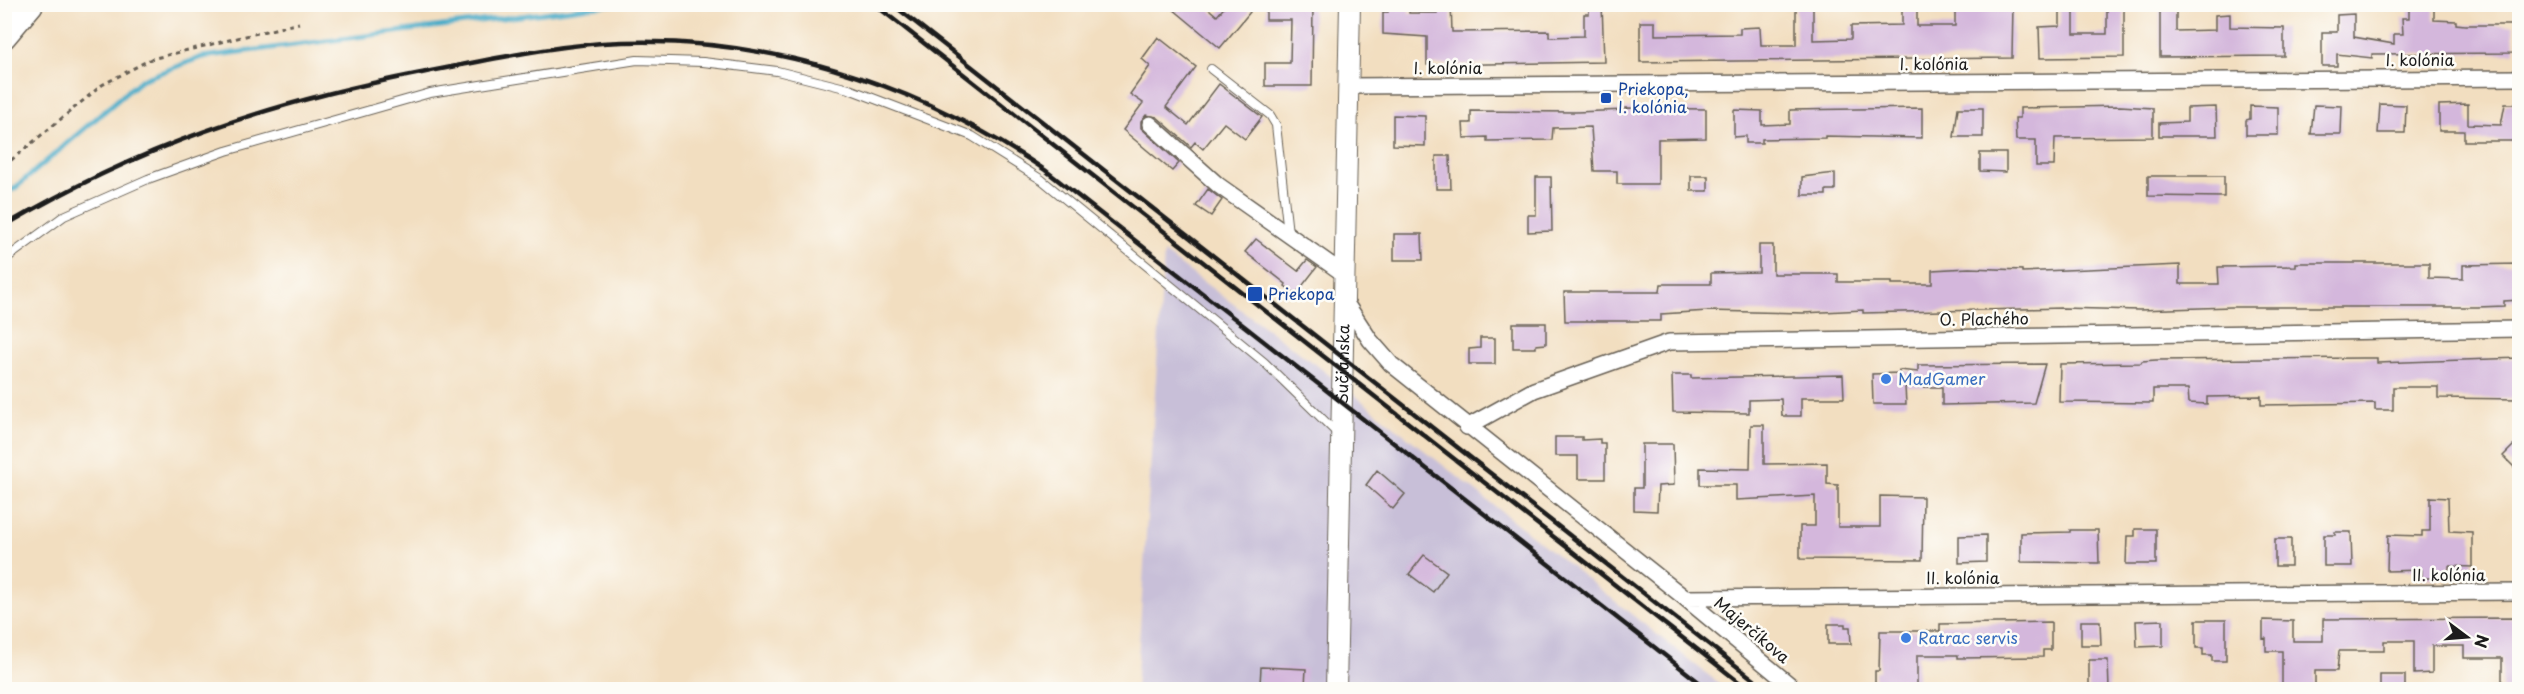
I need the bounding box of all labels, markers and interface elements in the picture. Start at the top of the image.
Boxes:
street label: I. kolónia [2386,47,2455,71]
street label: I. kolónia [1900,51,1969,75]
street label: I. kolónia [1414,55,1483,79]
place label: Priekopa, I. kolónia [1618,76,1689,118]
marker: Priekopa, I. kolónia [1599,91,1613,105]
place label: Priekopa [1268,281,1335,305]
marker: Priekopa [1246,285,1264,303]
street label: O. Plachého [1939,305,2029,331]
street label: Sučianska [1329,324,1354,404]
place label: MadGamer [1898,366,1986,390]
marker: MadGamer [1879,372,1893,386]
street label: II. kolónia [2412,562,2486,586]
street label: II. kolónia [1926,565,2000,589]
street label: Majerčíkova [1709,590,1796,668]
north arrow [2437,607,2497,667]
place label: Ratrac servis [1918,625,2018,649]
marker: Ratrac servis [1899,631,1913,645]
text: N [2469,632,2496,651]

